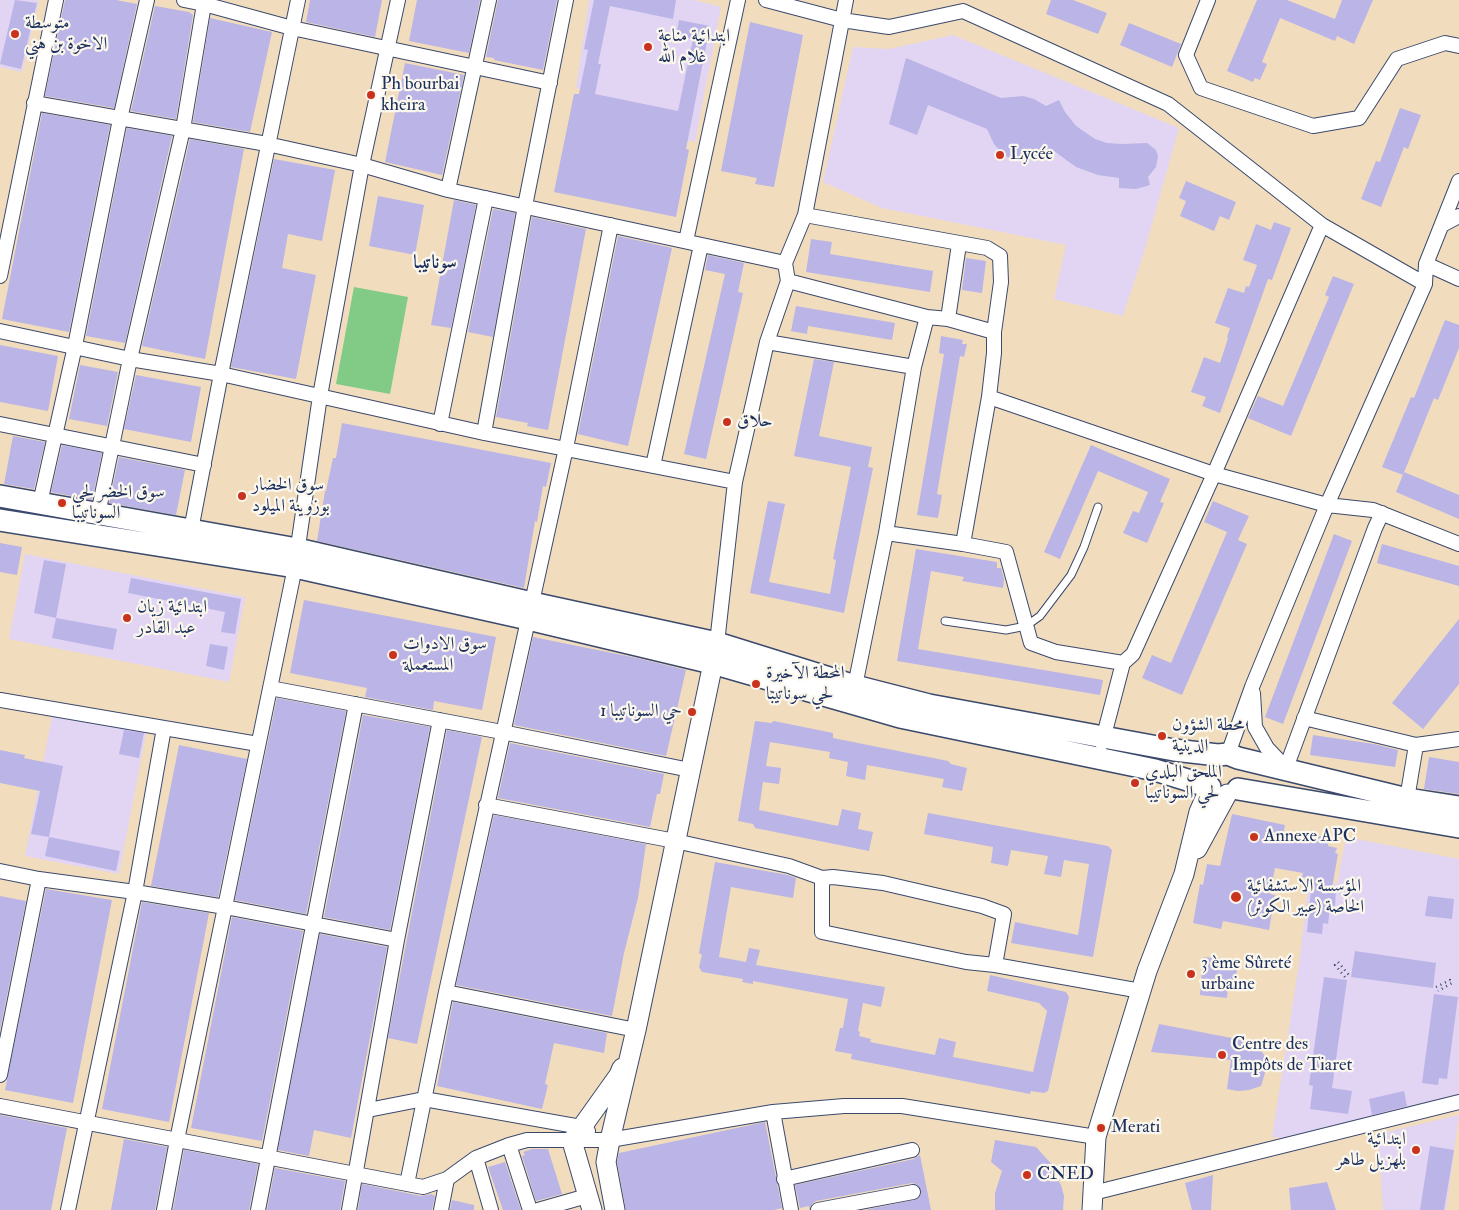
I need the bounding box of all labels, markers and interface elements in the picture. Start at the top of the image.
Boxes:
place label: متوسطة الاخوة بن هني [25,13,107,56]
place label: ابتدائية مناعة غلام الله [658,26,730,68]
marker: متوسطة الاخوة بن هني [9,28,21,40]
marker: ابتدائية مناعة غلام الله [642,41,654,53]
place label: Ph bourbai kheira [381,74,459,116]
marker: Ph bourbai kheira [365,89,377,101]
place label: Lycée [1010,144,1053,166]
marker: Lycée [994,149,1006,161]
district label: سوناتيبا [413,253,457,275]
place label: حلاق [737,411,773,433]
marker: حلاق [721,416,733,428]
place label: سوق الخضار بوزوينة الميلود [252,475,330,518]
place label: سوق الخضر لحي السوناتيبا [72,482,165,524]
marker: سوق الخضار بوزوينة الميلود [236,490,248,502]
marker: سوق الخضر لحي السوناتيبا [56,497,68,509]
place label: ابتدائية زيان عبد القادر [137,597,207,640]
marker: ابتدائية زيان عبد القادر [121,612,133,624]
place label: سوق الادوات المستعملة [403,634,487,676]
marker: سوق الادوات المستعملة [387,649,399,661]
place label: المحطة الآخيرة لحي سوناتيبا [766,663,845,706]
marker: المحطة الآخيرة لحي سوناتيبا [750,678,762,690]
place label: حي السوناتيبا 1 [600,701,682,723]
marker: حي السوناتيبا 1 [686,706,698,718]
place label: محطة الشؤون الدينية [1172,715,1244,758]
marker: محطة الشؤون الدينية [1156,730,1168,742]
place label: الملحق البلدي لحي السوناتيبا [1145,762,1222,804]
marker: الملحق البلدي لحي السوناتيبا [1129,777,1141,789]
place label: Annexe APC [1264,826,1356,848]
marker: Annexe APC [1248,831,1260,843]
place label: المؤسسة الاستشفائية الخاصة (عبير الكوثر) [1247,876,1364,919]
marker: المؤسسة الاستشفائية الخاصة (عبير الكوثر) [1229,890,1243,904]
place label: 3 ème Sûreté urbaine [1201,953,1291,996]
marker: 3 ème Sûreté urbaine [1185,968,1197,980]
place label: Centre des Impôts de Tiaret [1232,1034,1352,1076]
marker: Centre des Impôts de Tiaret [1216,1049,1228,1061]
place label: Merati [1111,1117,1160,1139]
marker: Merati [1095,1122,1107,1134]
place label: ابتدائية بلهزيل طاهر [1336,1129,1406,1172]
marker: ابتدائية بلهزيل طاهر [1410,1144,1422,1156]
place label: CNED [1037,1164,1094,1186]
marker: CNED [1021,1169,1033,1181]

